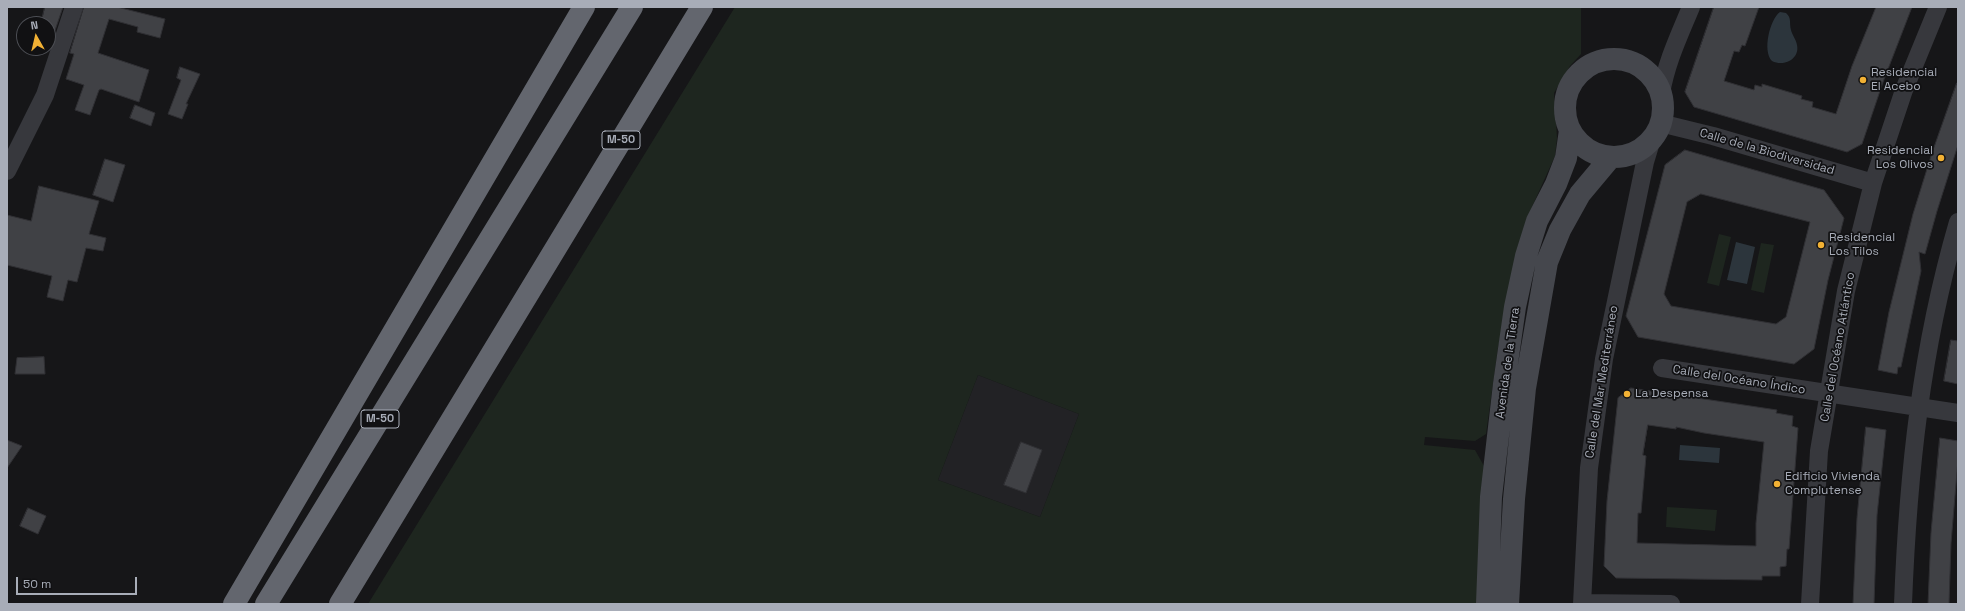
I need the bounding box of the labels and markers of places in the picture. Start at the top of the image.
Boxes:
place label: Residencial El Acebo [1871,66,1937,94]
marker: Residencial El Acebo [1858,75,1868,85]
place label: Residencial Los Olivos [1867,144,1933,172]
marker: Residencial Los Olivos [1936,153,1946,163]
place label: Residencial Los Tilos [1829,231,1895,259]
marker: Residencial Los Tilos [1816,240,1826,250]
place label: La Despensa [1635,387,1708,401]
marker: La Despensa [1622,389,1632,399]
place label: Edificio Vivienda Complutense [1785,470,1880,498]
marker: Edificio Vivienda Complutense [1772,479,1782,489]

